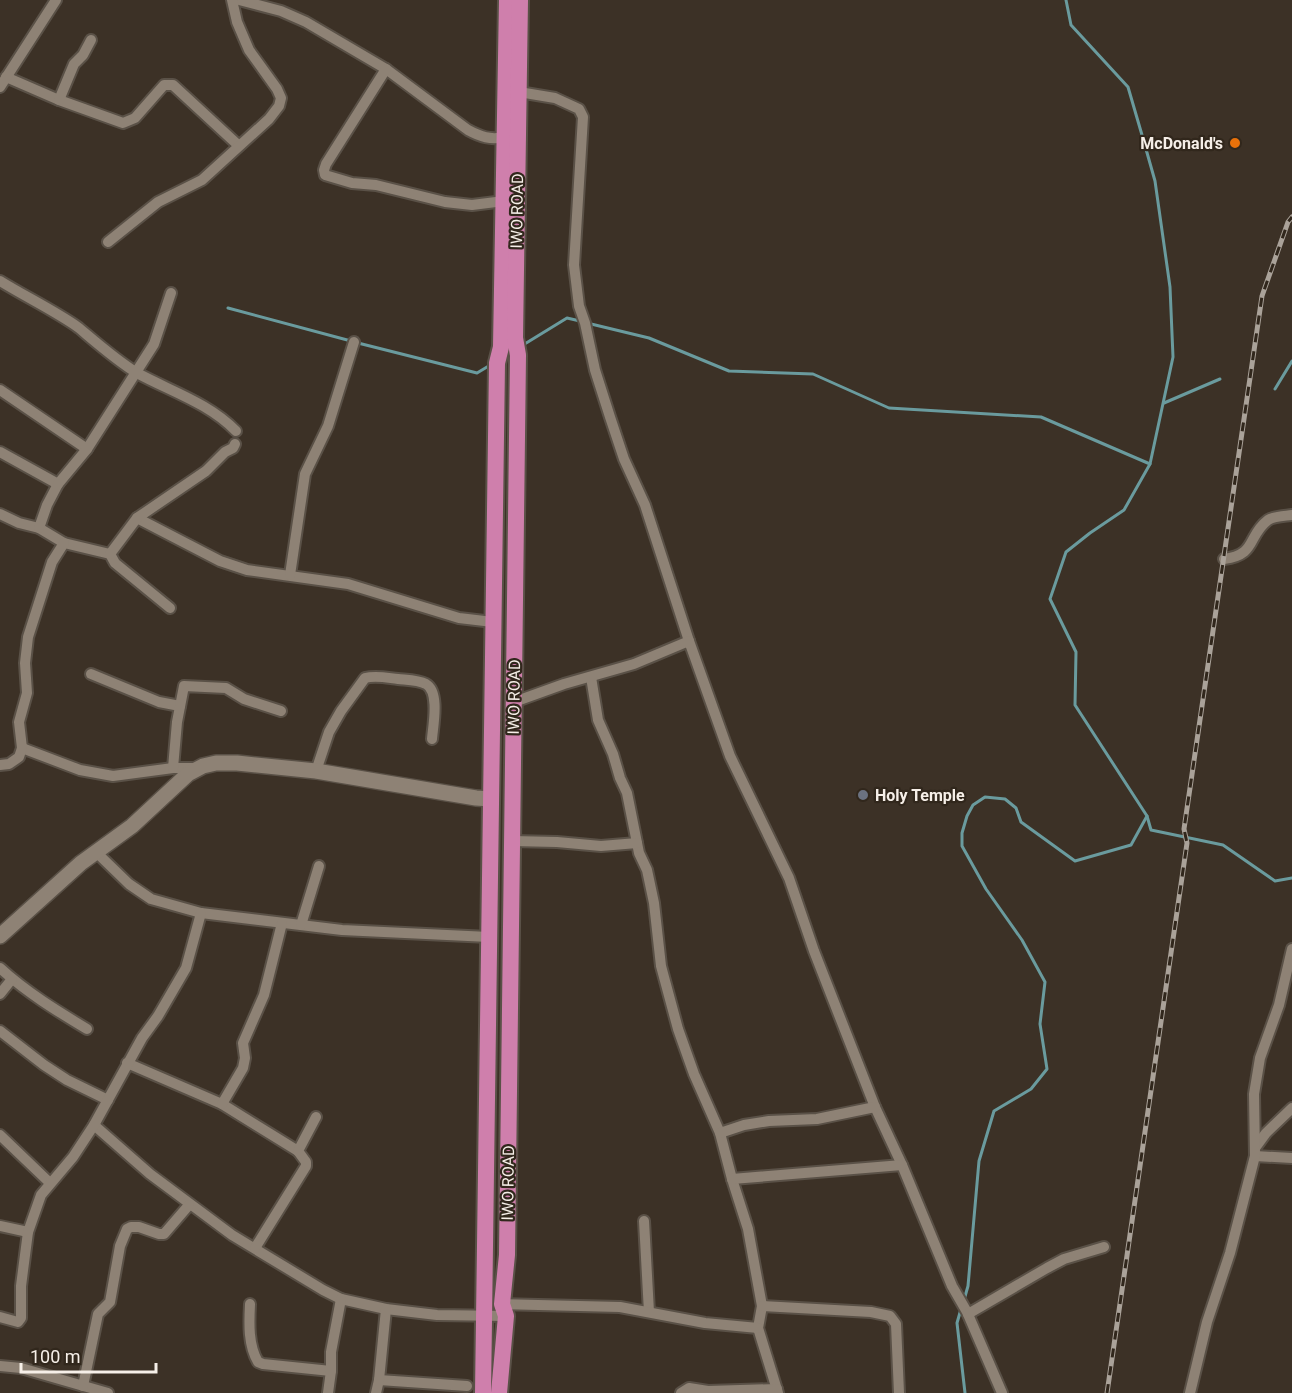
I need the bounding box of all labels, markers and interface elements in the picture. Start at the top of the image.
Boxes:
place label: McDonald's [1140,134,1223,153]
marker: McDonald's [1228,136,1242,150]
street label: IWO ROAD [507,173,527,249]
street label: IWO ROAD [504,659,524,735]
place label: Holy Temple [875,786,965,805]
marker: Holy Temple [856,788,870,802]
street label: IWO ROAD [498,1145,518,1221]
scale bar [21,1336,156,1374]
text: 100 m [30,1346,81,1367]

